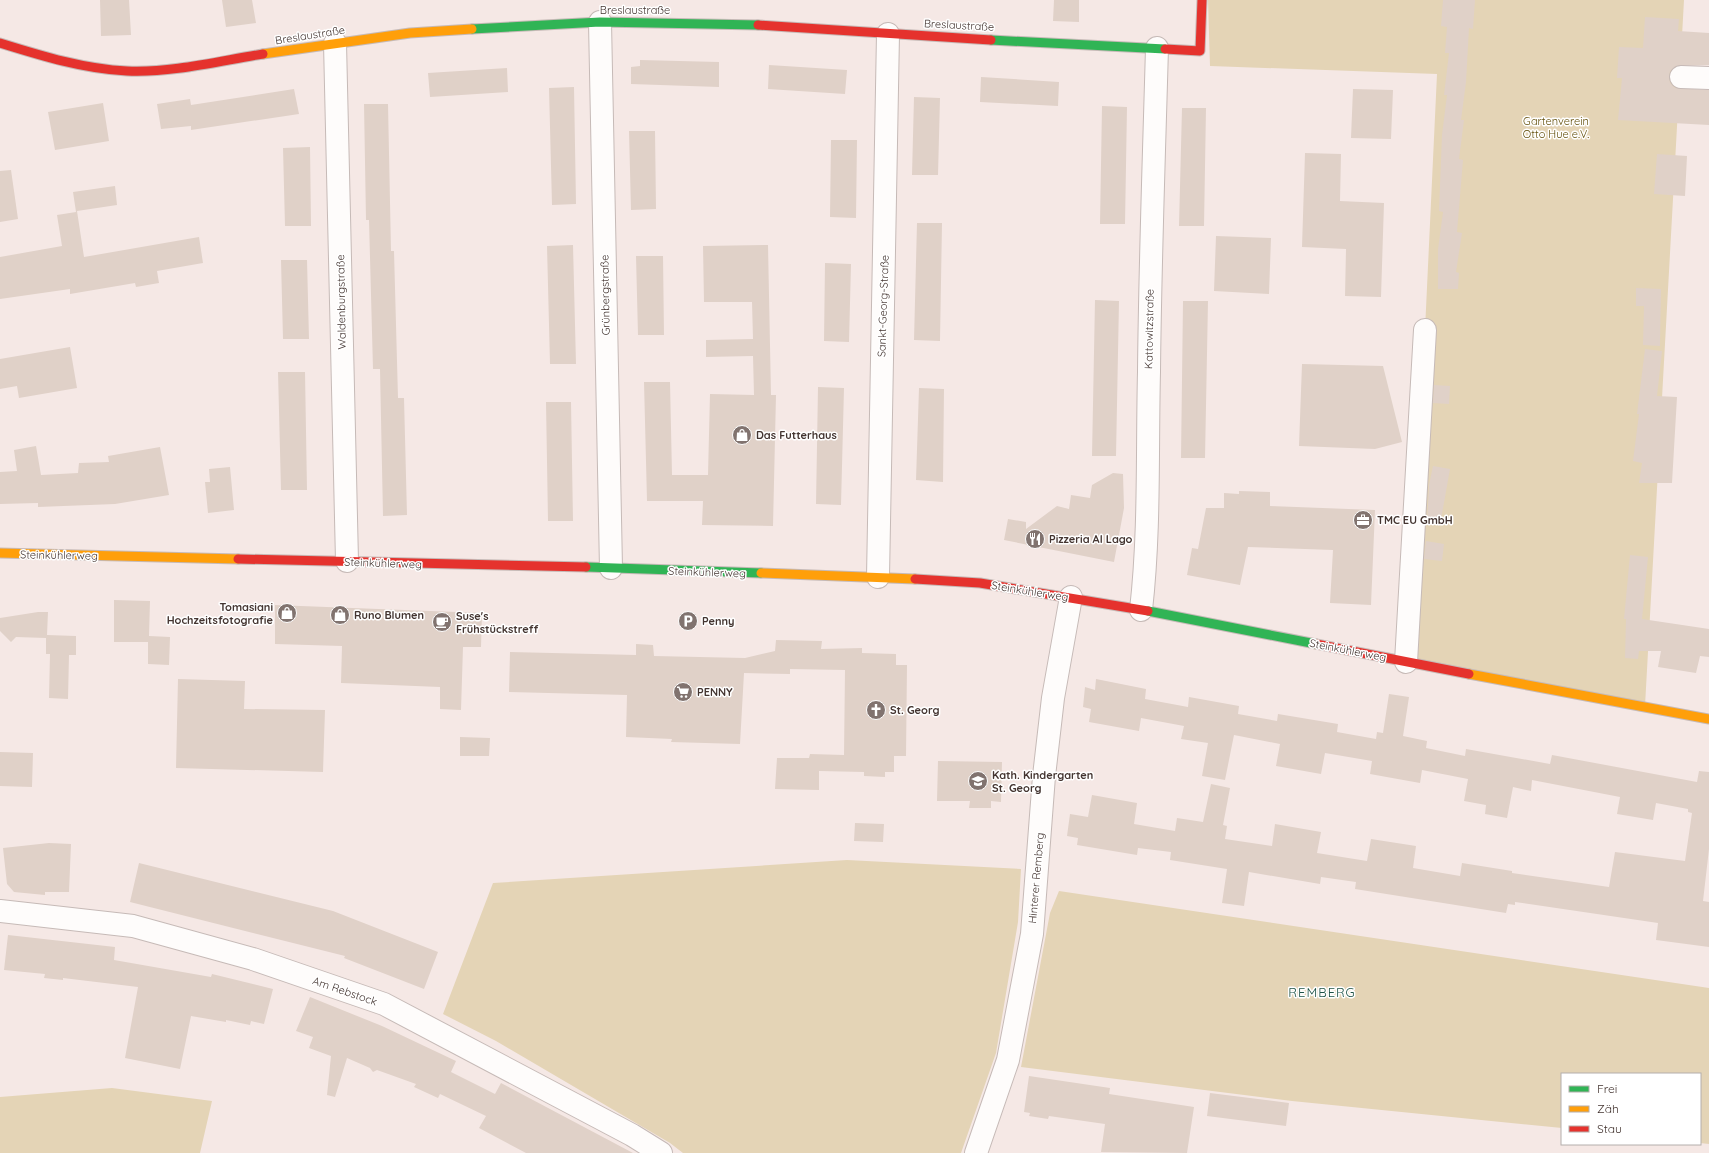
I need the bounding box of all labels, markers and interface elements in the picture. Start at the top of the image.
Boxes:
street label: Breslaustraße [600,3,670,17]
street label: Breslaustraße [923,16,995,34]
street label: Breslaustraße [274,23,346,47]
park label: Gartenverein Otto Hue e.V. [1523,114,1589,141]
street label: Waldenburgstraße [333,254,349,350]
street label: Grünbergstraße [597,255,613,335]
street label: Sankt-Georg-Straße [874,255,892,357]
street label: Kattowitzstraße [1141,289,1157,369]
shop icon: Das Futterhaus [731,424,753,446]
place label: Das Futterhaus [756,428,837,442]
office icon: TMC EU GmbH [1352,509,1374,531]
place label: TMC EU GmbH [1377,513,1453,527]
restaurant icon: Pizzeria Al Lago [1024,528,1046,550]
place label: Pizzeria Al Lago [1049,532,1133,546]
street label: Steinkühlerweg [20,547,98,563]
street label: Steinkühlerweg [344,555,422,571]
street label: Steinkühlerweg [668,564,746,580]
street label: Steinkühlerweg [990,578,1070,604]
place label: Tomasiani Hochzeitsfotografie [167,600,274,627]
shop icon: Tomasiani Hochzeitsfotografie [276,602,298,624]
shop icon: Runo Blumen [329,604,351,626]
place label: Runo Blumen [354,608,424,622]
place label: Suse's Frühstückstreff [456,609,539,636]
parking icon: Penny [677,610,699,632]
cafe icon: Suse's Frühstückstreff [431,611,453,633]
place label: Penny [702,614,735,628]
street label: Steinkühlerweg [1308,636,1388,664]
supermarket icon: PENNY [672,681,694,703]
place label: PENNY [697,685,733,699]
church icon: St. Georg [865,699,887,721]
place label: St. Georg [890,703,940,717]
place label: Kath. Kindergarten St. Georg [992,768,1093,795]
school or university icon: Kath. Kindergarten St. Georg [967,770,989,792]
street label: Hinterer Remberg [1025,832,1047,924]
street label: Am Rebstock [311,973,379,1009]
district label: REMBERG [1288,984,1356,1000]
legend [1561,1073,1701,1145]
text: Frei [1597,1081,1617,1096]
text: Zäh [1597,1101,1619,1116]
text: Stau [1597,1121,1622,1136]

